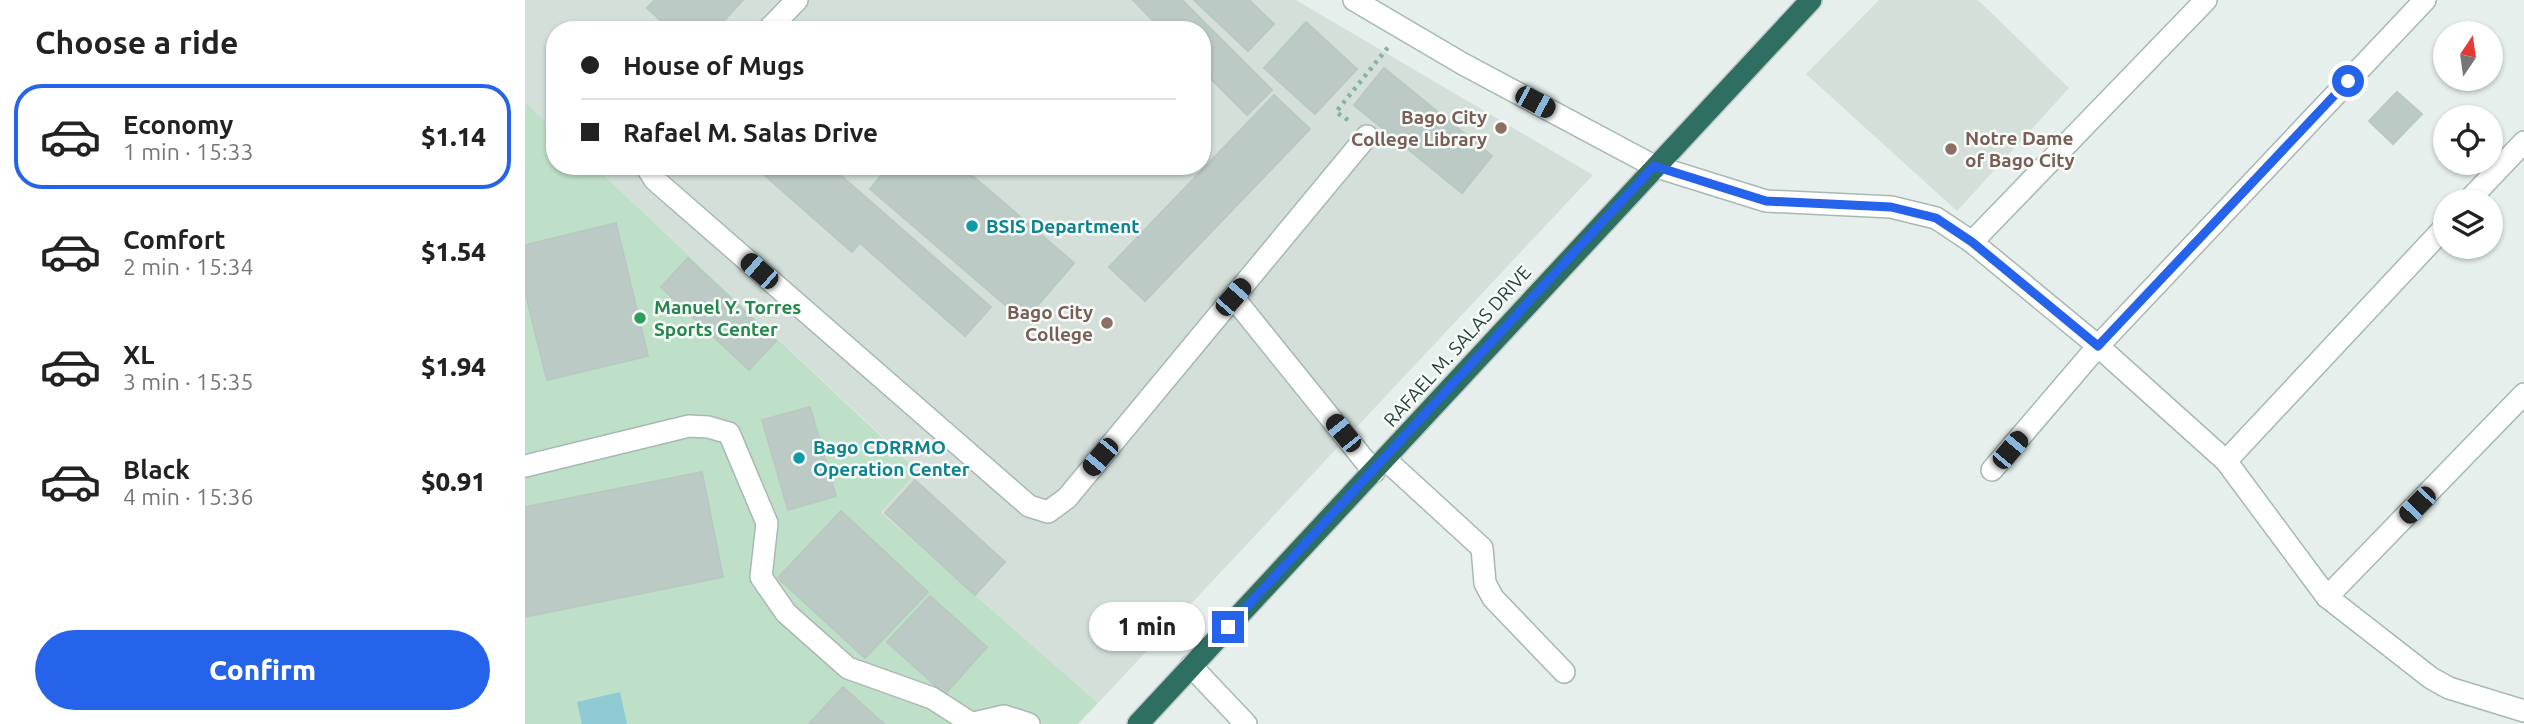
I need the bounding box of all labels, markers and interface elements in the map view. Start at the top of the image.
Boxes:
north arrow [2433,21,2503,91]
map controls [2433,21,2503,259]
text: Choose a ride [35,24,238,60]
text: House of Mugs [623,51,805,80]
route start [2332,65,2364,97]
car [1512,83,1559,121]
icon: car [39,105,102,168]
button: locate [2433,105,2503,175]
place label: Bago City College Library [1351,106,1487,150]
text: Economy [123,110,233,139]
text: Rafael M. Salas Drive [623,118,878,147]
marker: Bago City College Library [1493,120,1509,136]
text: $1.14 [421,122,486,151]
place label: Notre Dame of Bago City [1965,127,2075,171]
text: 1 min · 15:33 [123,139,254,164]
marker: Notre Dame of Bago City [1943,141,1959,157]
button: layers [2433,189,2503,259]
place label: BSIS Department [986,215,1140,237]
marker: BSIS Department [964,218,980,234]
icon: car [39,220,102,283]
text: Comfort [123,225,226,254]
text: $1.54 [421,237,486,266]
car [737,249,782,293]
text: 2 min · 15:34 [123,254,254,279]
street label: RAFAEL M. SALAS DRIVE [1379,261,1535,431]
car [1212,274,1255,320]
place label: Manuel Y. Torres Sports Center [654,296,801,340]
place label: Bago City College [1007,301,1093,345]
marker: Manuel Y. Torres Sports Center [632,310,648,326]
marker: Bago City College [1099,315,1115,331]
icon: car [39,335,102,398]
text: XL [123,340,154,369]
text: $1.94 [421,352,486,381]
text: 3 min · 15:35 [123,369,254,394]
car [1322,410,1365,456]
car [1989,427,2032,473]
car [1079,434,1122,480]
place label: Bago CDRRMO Operation Center [813,436,970,480]
icon: car [39,450,102,513]
marker: Bago CDRRMO Operation Center [791,450,807,466]
text: Black [123,455,190,484]
text: $0.91 [421,467,486,496]
car [2395,483,2440,527]
text: 4 min · 15:36 [123,484,254,509]
callout: 1 min [1088,602,1203,652]
route end [1212,611,1244,643]
text: 1 min [1118,614,1176,639]
button: Confirm [35,630,490,710]

